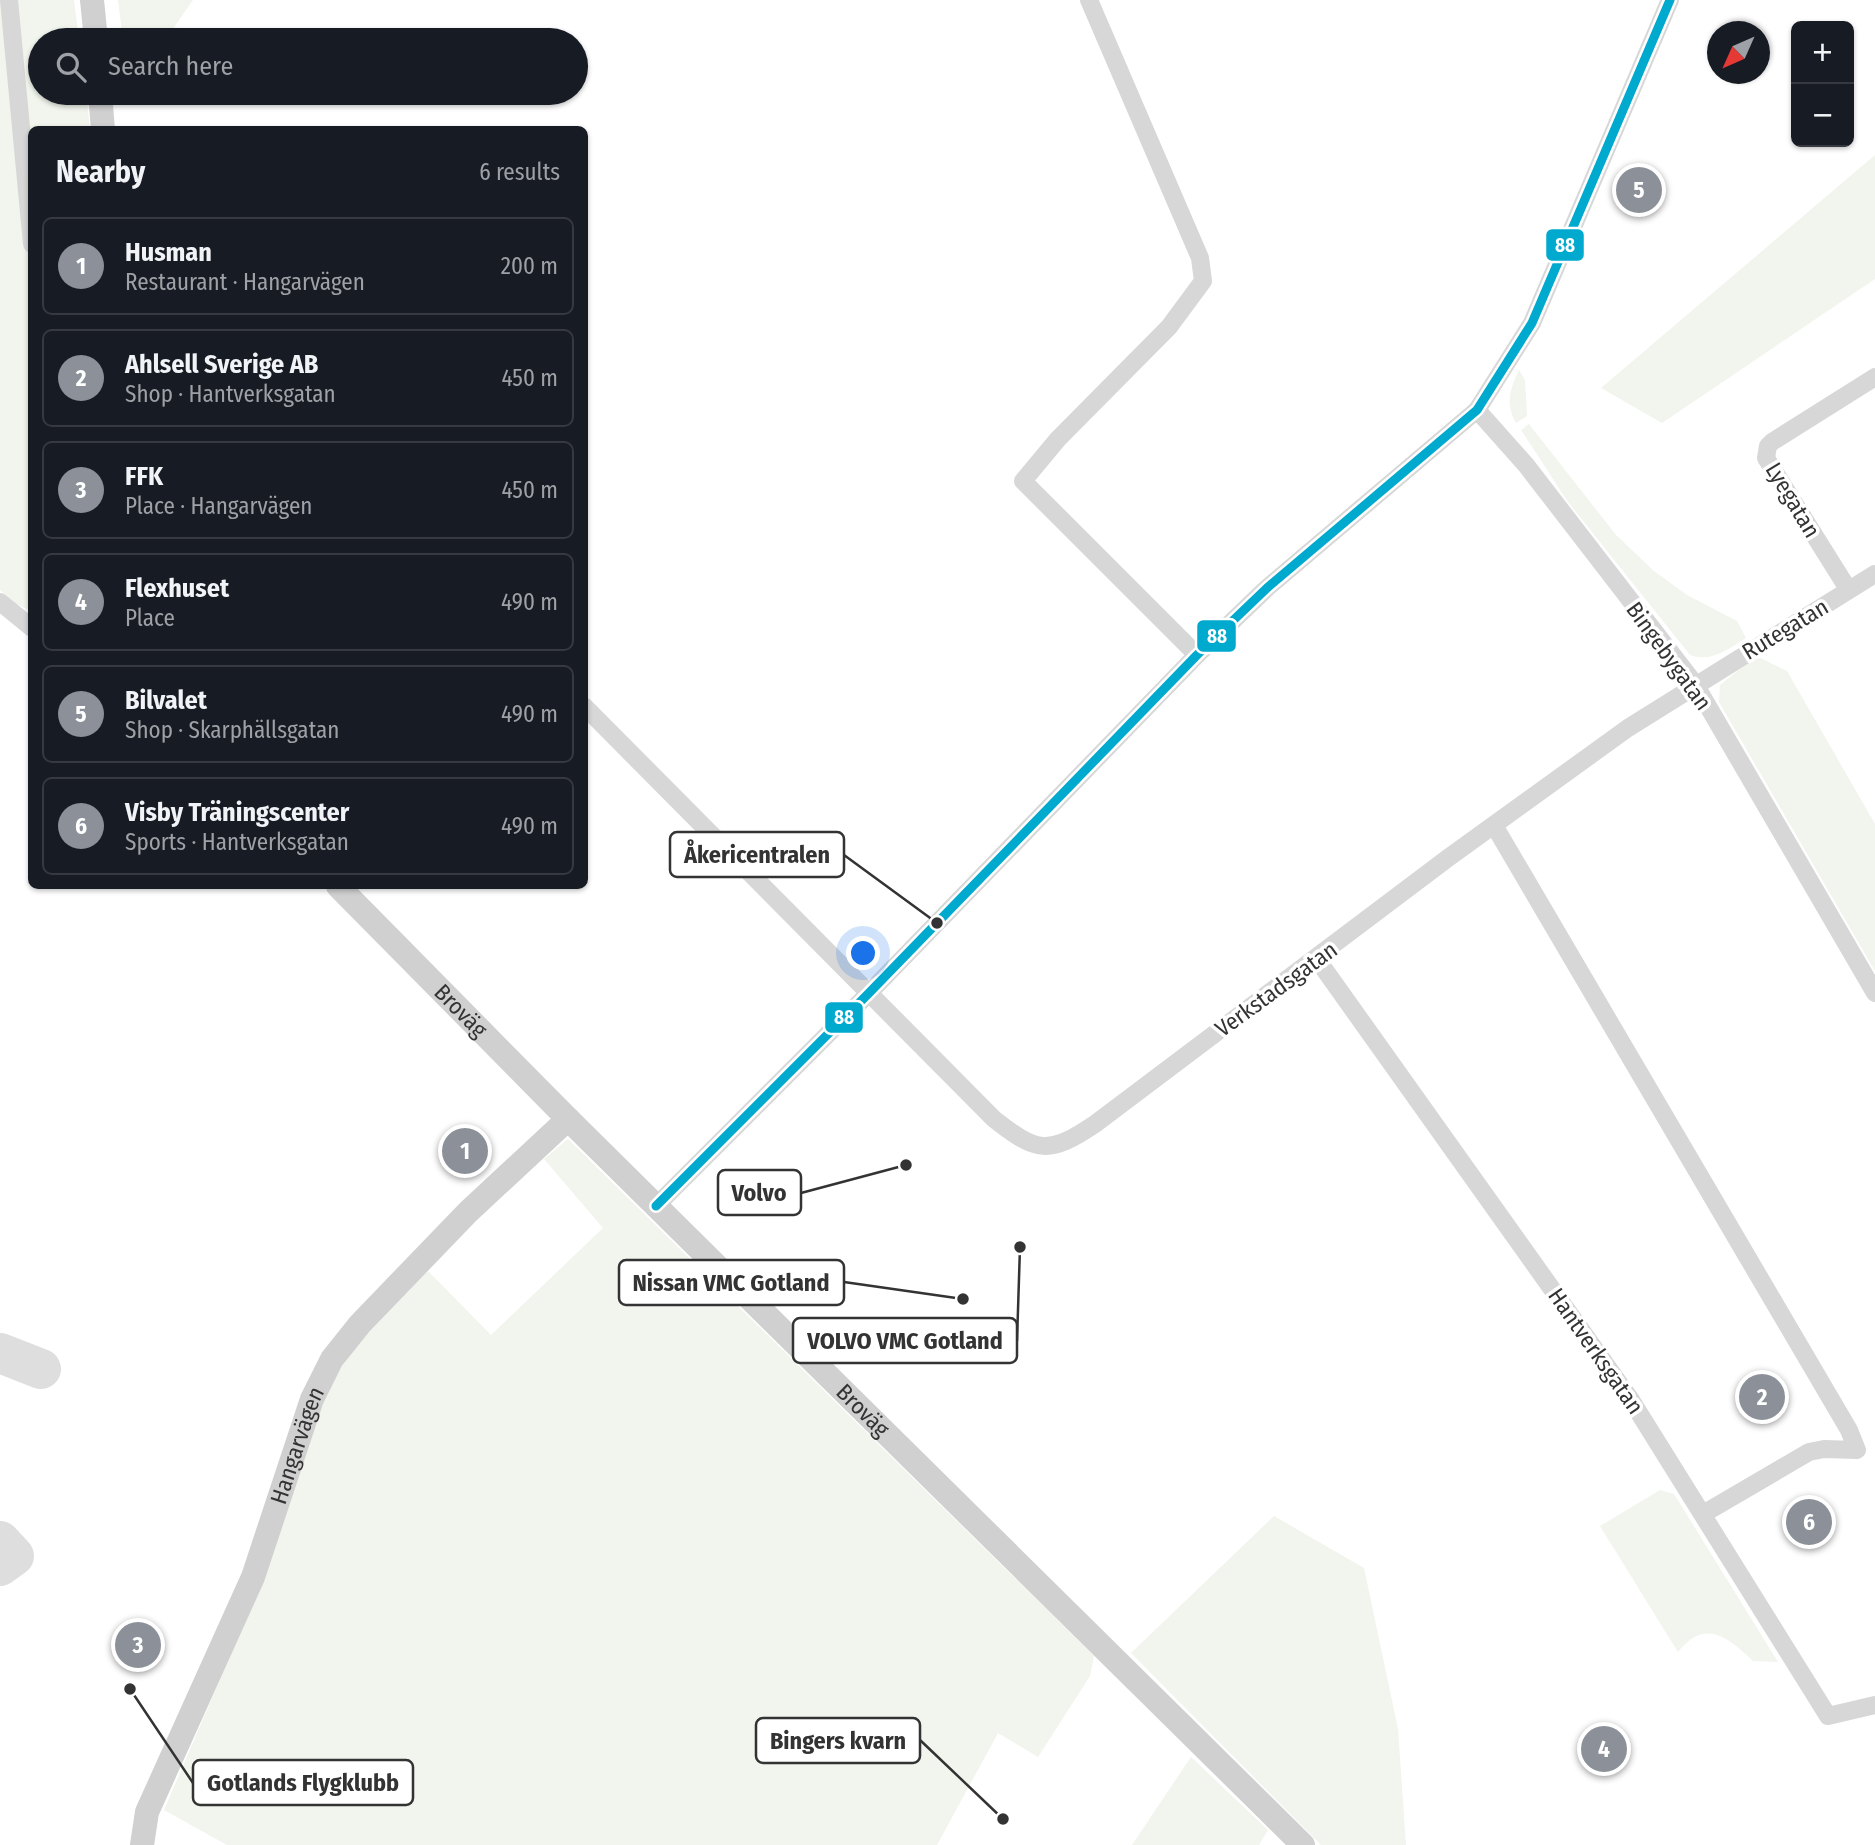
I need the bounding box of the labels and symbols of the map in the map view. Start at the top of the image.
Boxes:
north arrow [1707,21,1770,84]
pin: 5 [1616,164,1662,216]
line badge: 88 [1545,228,1585,262]
text: 88 [1555,234,1575,257]
street label: Lyegatan [1760,457,1826,543]
street label: Rutegatan [1737,592,1833,666]
street label: Bingebygatan [1620,596,1718,716]
line badge: 88 [1196,619,1237,653]
text: 88 [1207,625,1227,648]
callout: Åkericentralen [670,832,844,877]
text: Åkericentralen [683,839,830,869]
street label: Verkstadsgatan [1209,935,1343,1043]
your location [846,936,880,970]
street label: Broväg [429,978,493,1043]
line badge: 88 [824,1001,864,1034]
text: 88 [834,1006,854,1029]
pin: 1 [442,1125,488,1177]
callout: Volvo [718,1170,801,1215]
text: Volvo [730,1179,787,1207]
callout: Nissan VMC Gotland [619,1260,844,1305]
text: Nissan VMC Gotland [632,1269,830,1297]
street label: Hantverksgatan [1542,1283,1650,1419]
callout: VOLVO VMC Gotland [793,1318,1017,1363]
text: VOLVO VMC Gotland [806,1327,1003,1355]
pin: 2 [1739,1371,1785,1423]
street label: Broväg [830,1378,896,1443]
street label: Hangarvägen [264,1382,330,1508]
pin: 6 [1786,1496,1832,1548]
pin: 3 [115,1619,161,1671]
callout: Bingers kvarn [756,1718,920,1763]
pin: 4 [1581,1723,1627,1775]
text: Bingers kvarn [770,1727,906,1755]
callout: Gotlands Flygklubb [193,1760,413,1805]
text: Gotlands Flygklubb [207,1769,399,1797]

